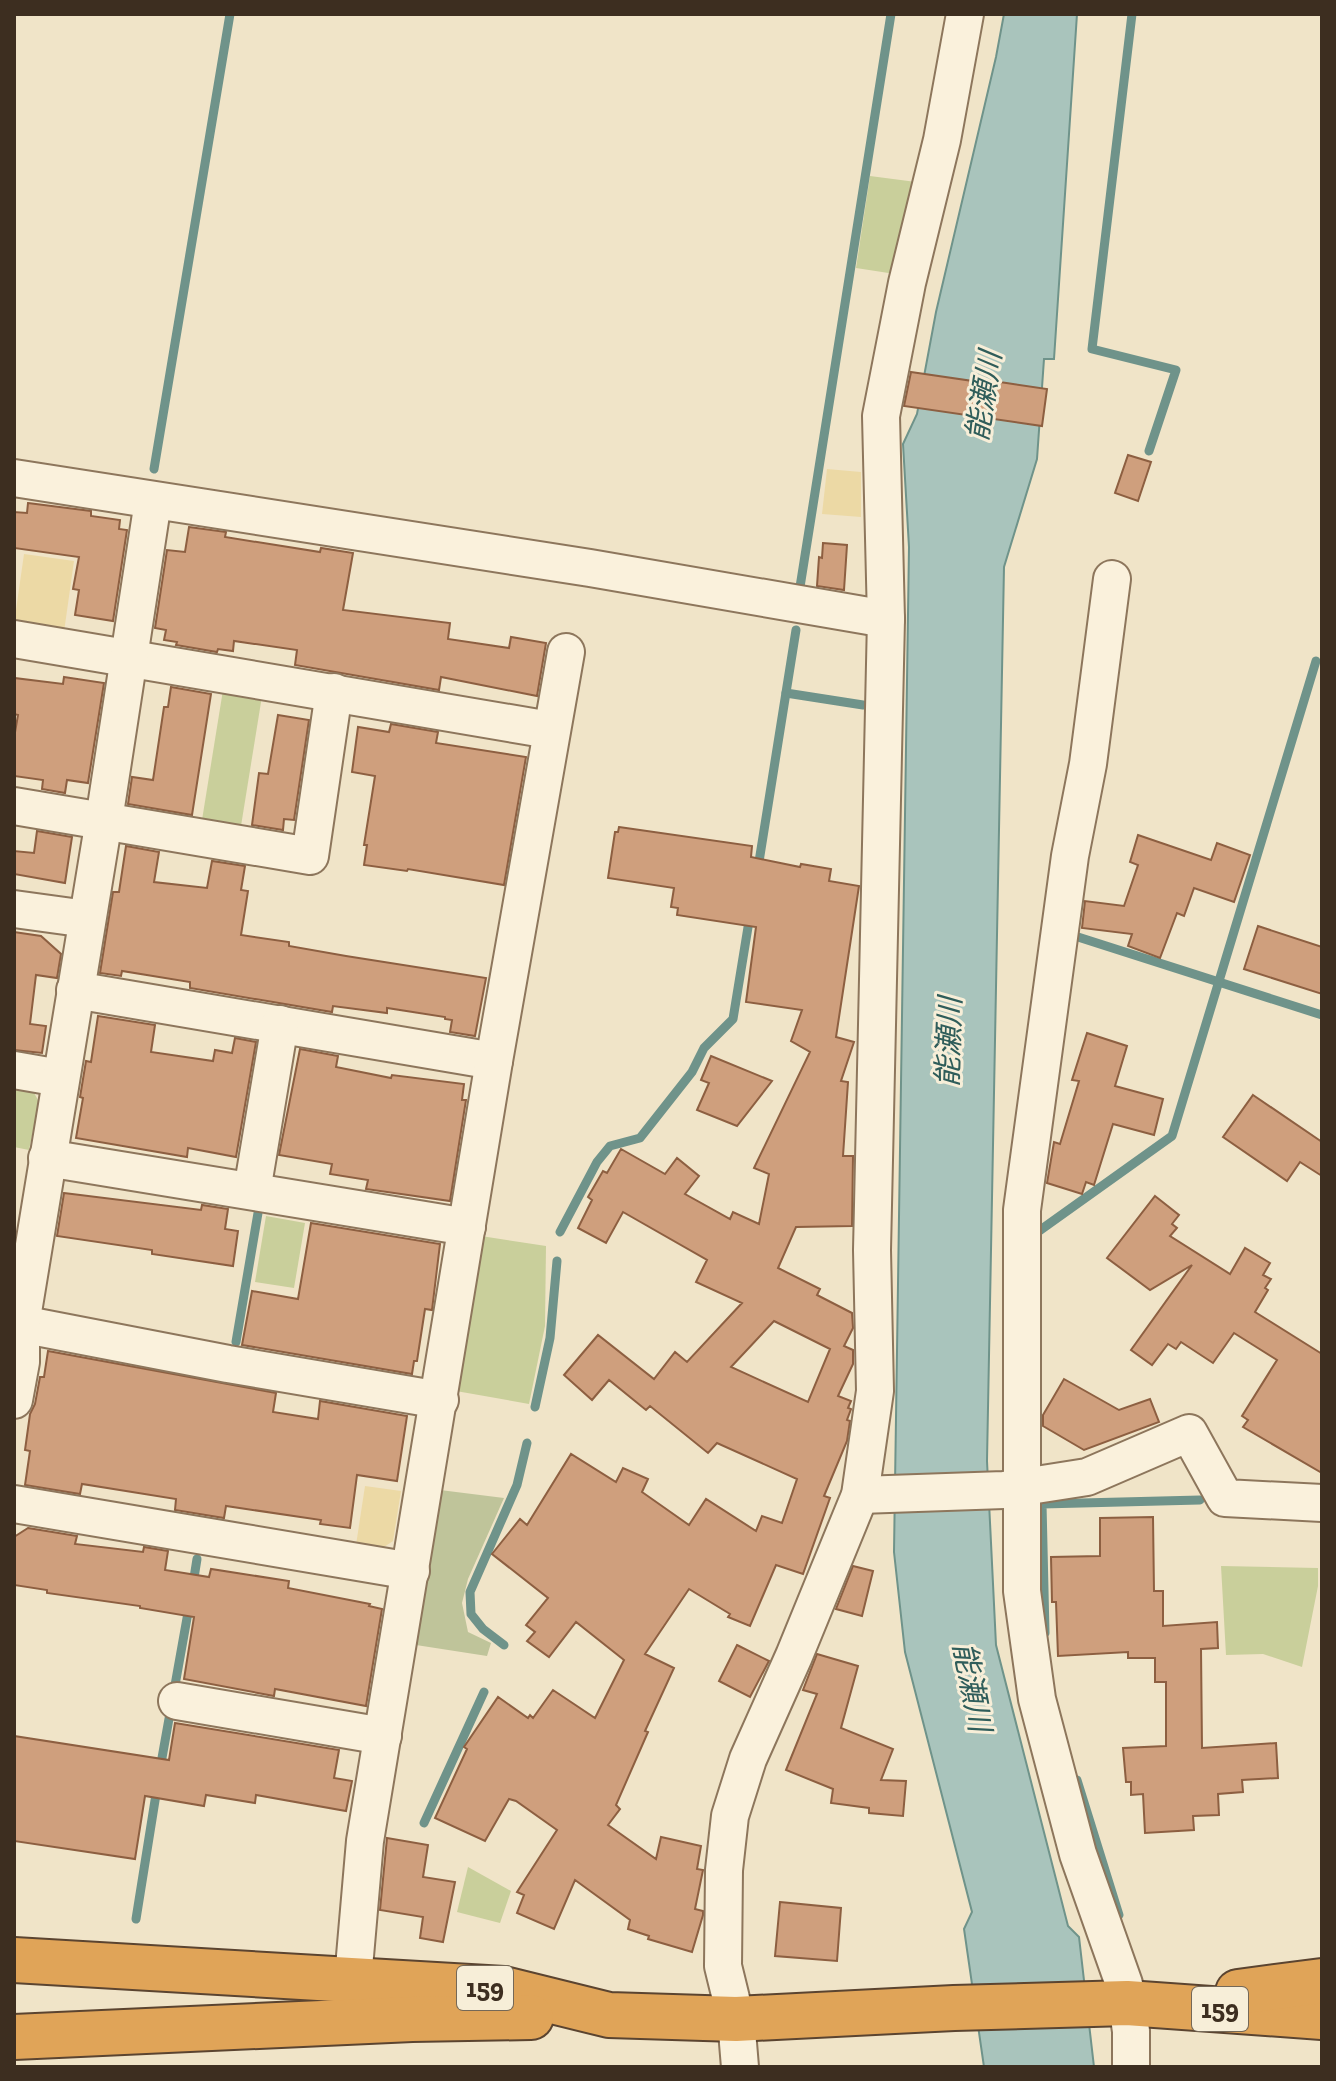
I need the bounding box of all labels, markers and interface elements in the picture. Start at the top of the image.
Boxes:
water label: 能瀬川 [959,346,1009,443]
water label: 能瀬川 [929,993,969,1088]
water label: 能瀬川 [946,1639,999,1738]
road number: 159 [457,1966,513,2010]
road number: 159 [1192,1987,1248,2031]

